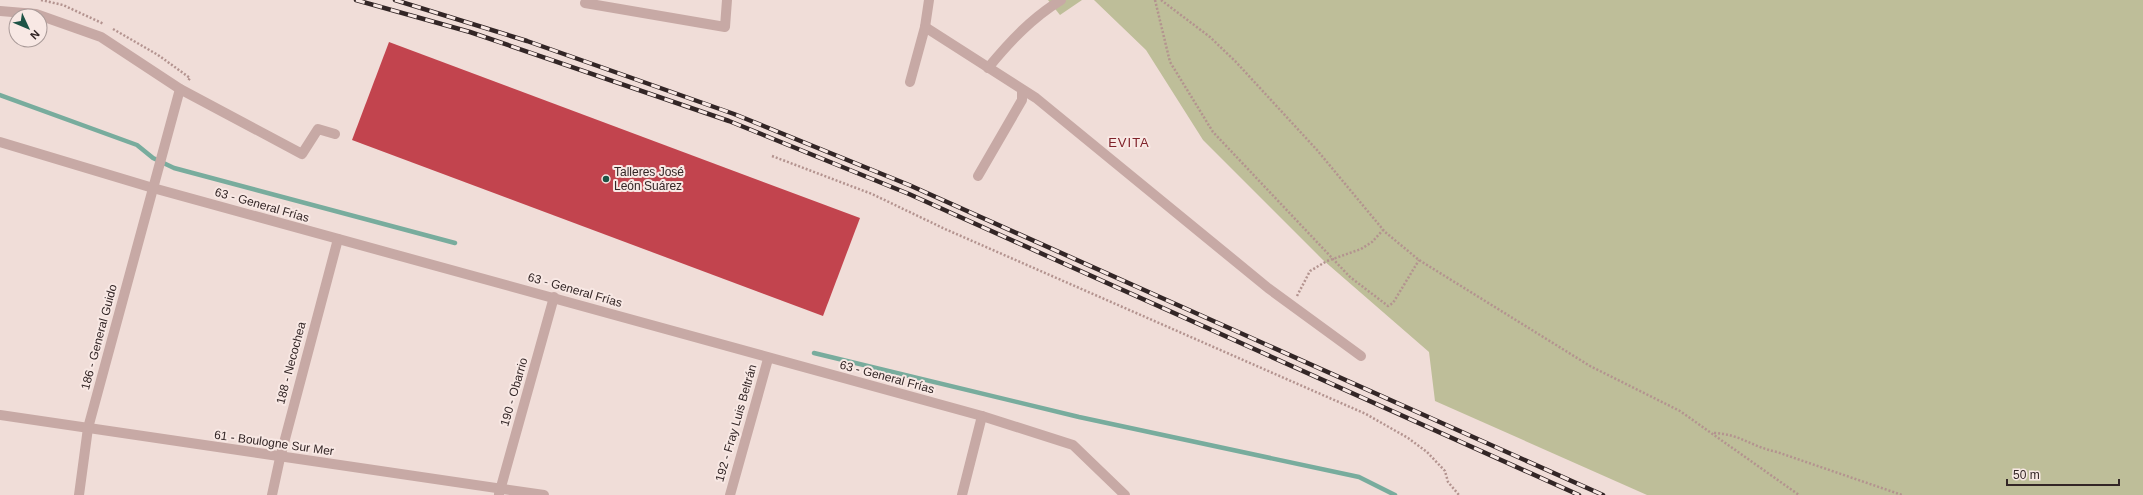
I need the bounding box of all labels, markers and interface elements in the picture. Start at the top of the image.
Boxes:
north arrow [8,8,48,48]
text: N [28,28,42,42]
district label: EVITA [1108,135,1150,150]
place label: Talleres José León Suárez [614,165,684,193]
marker: Talleres José León Suárez [601,174,611,184]
street label: 63 - General Frías [213,185,311,225]
street label: 63 - General Frías [526,270,624,310]
street label: 186 - General Guido [78,282,120,391]
street label: 188 - Necochea [273,320,309,406]
street label: 190 - Obarrio [498,356,531,428]
street label: 63 - General Frías [838,358,936,396]
street label: 192 - Fray Luis Beltrán [713,363,759,483]
street label: 61 - Boulogne Sur Mer [213,428,335,458]
scale bar [2007,461,2119,487]
text: 50 m [2013,468,2040,482]

